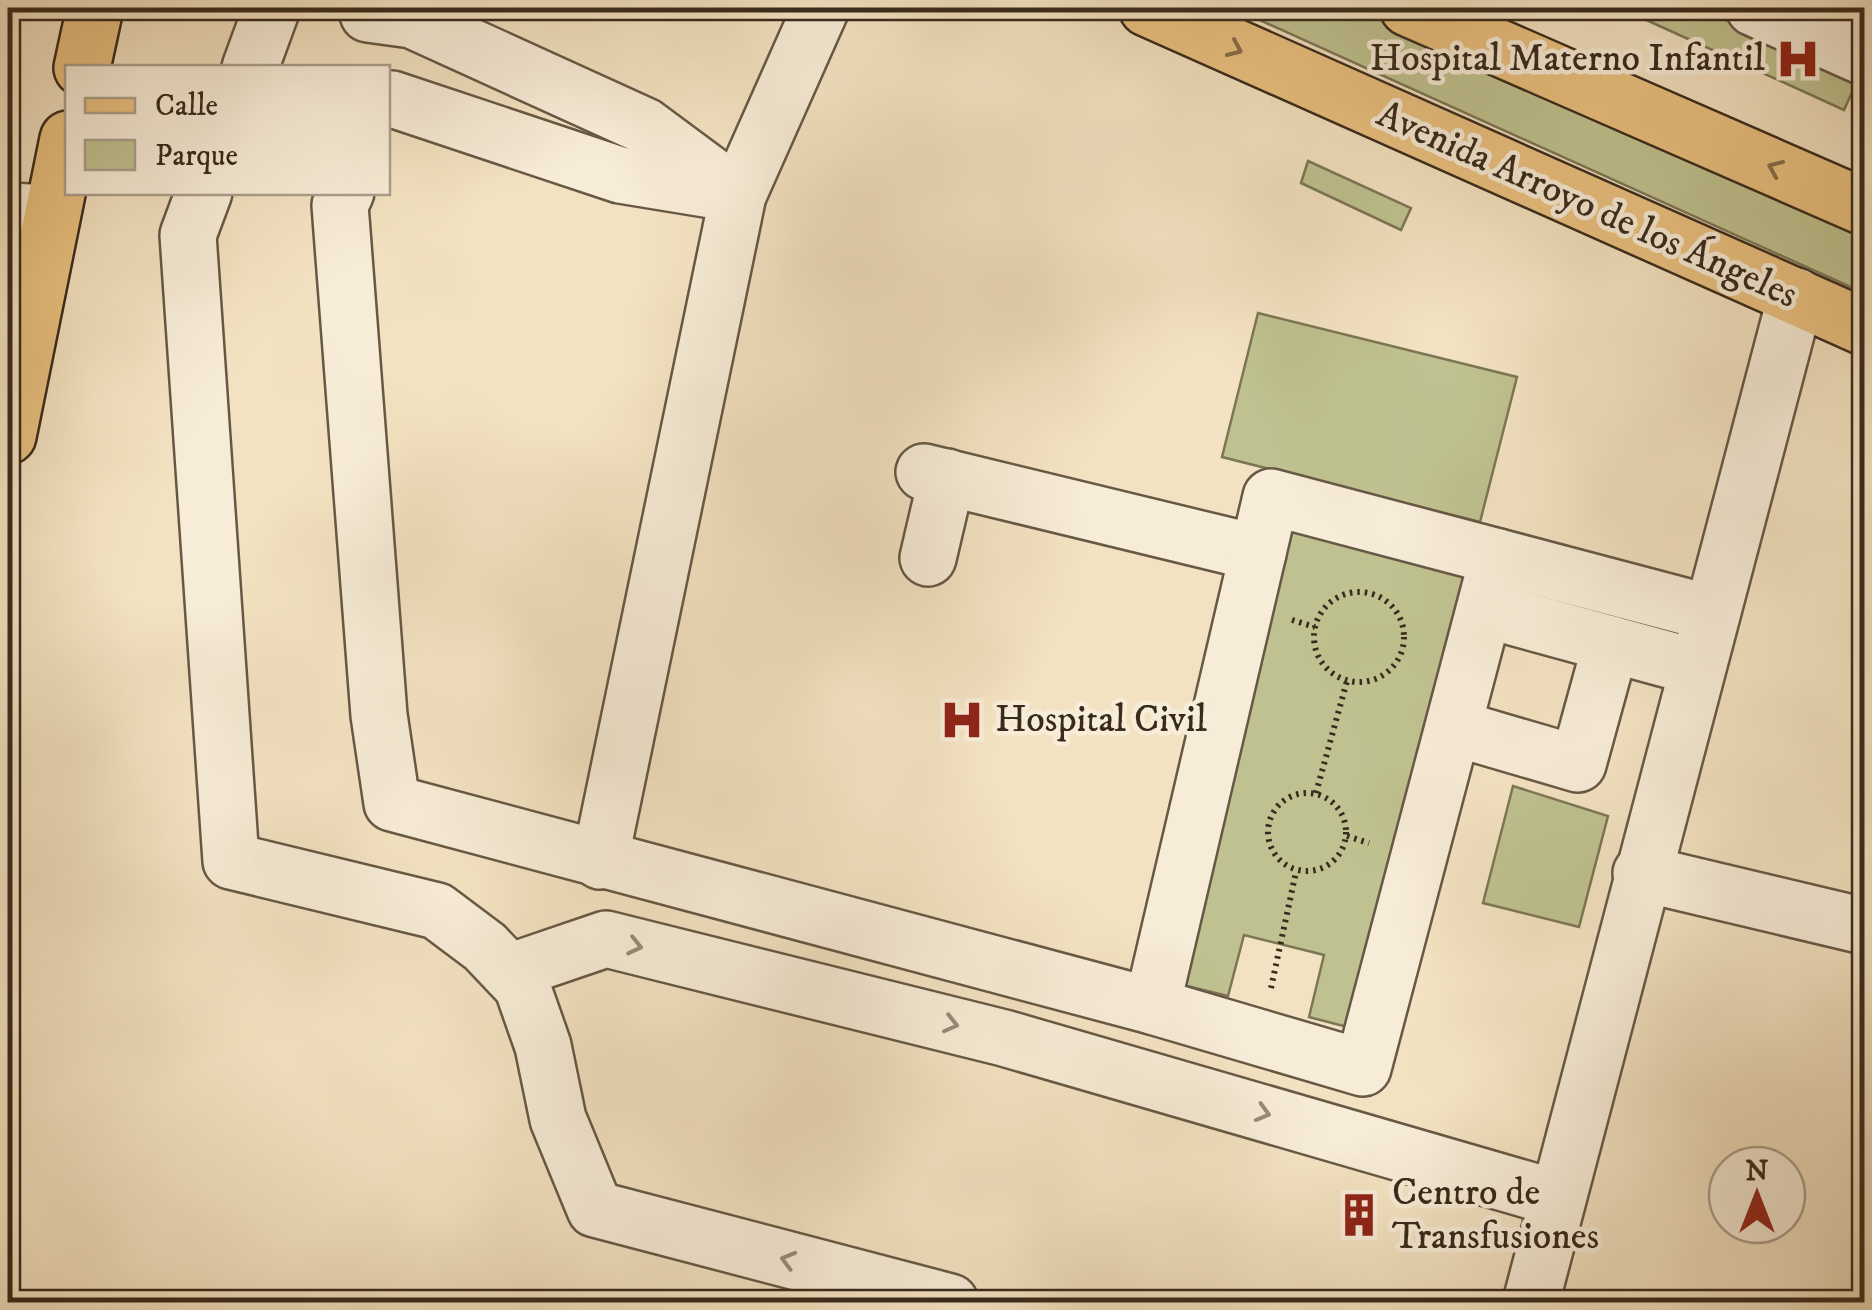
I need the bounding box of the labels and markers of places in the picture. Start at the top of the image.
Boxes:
place label: Hospital Materno Infantil [1370,35,1766,83]
hospital icon: Hospital Materno Infantil [1774,35,1822,83]
hospital icon: Hospital Civil [938,696,986,744]
place label: Hospital Civil [995,696,1208,744]
place label: Centro de Transfusiones [1392,1169,1599,1261]
building icon: Centro de Transfusiones [1335,1191,1383,1239]

